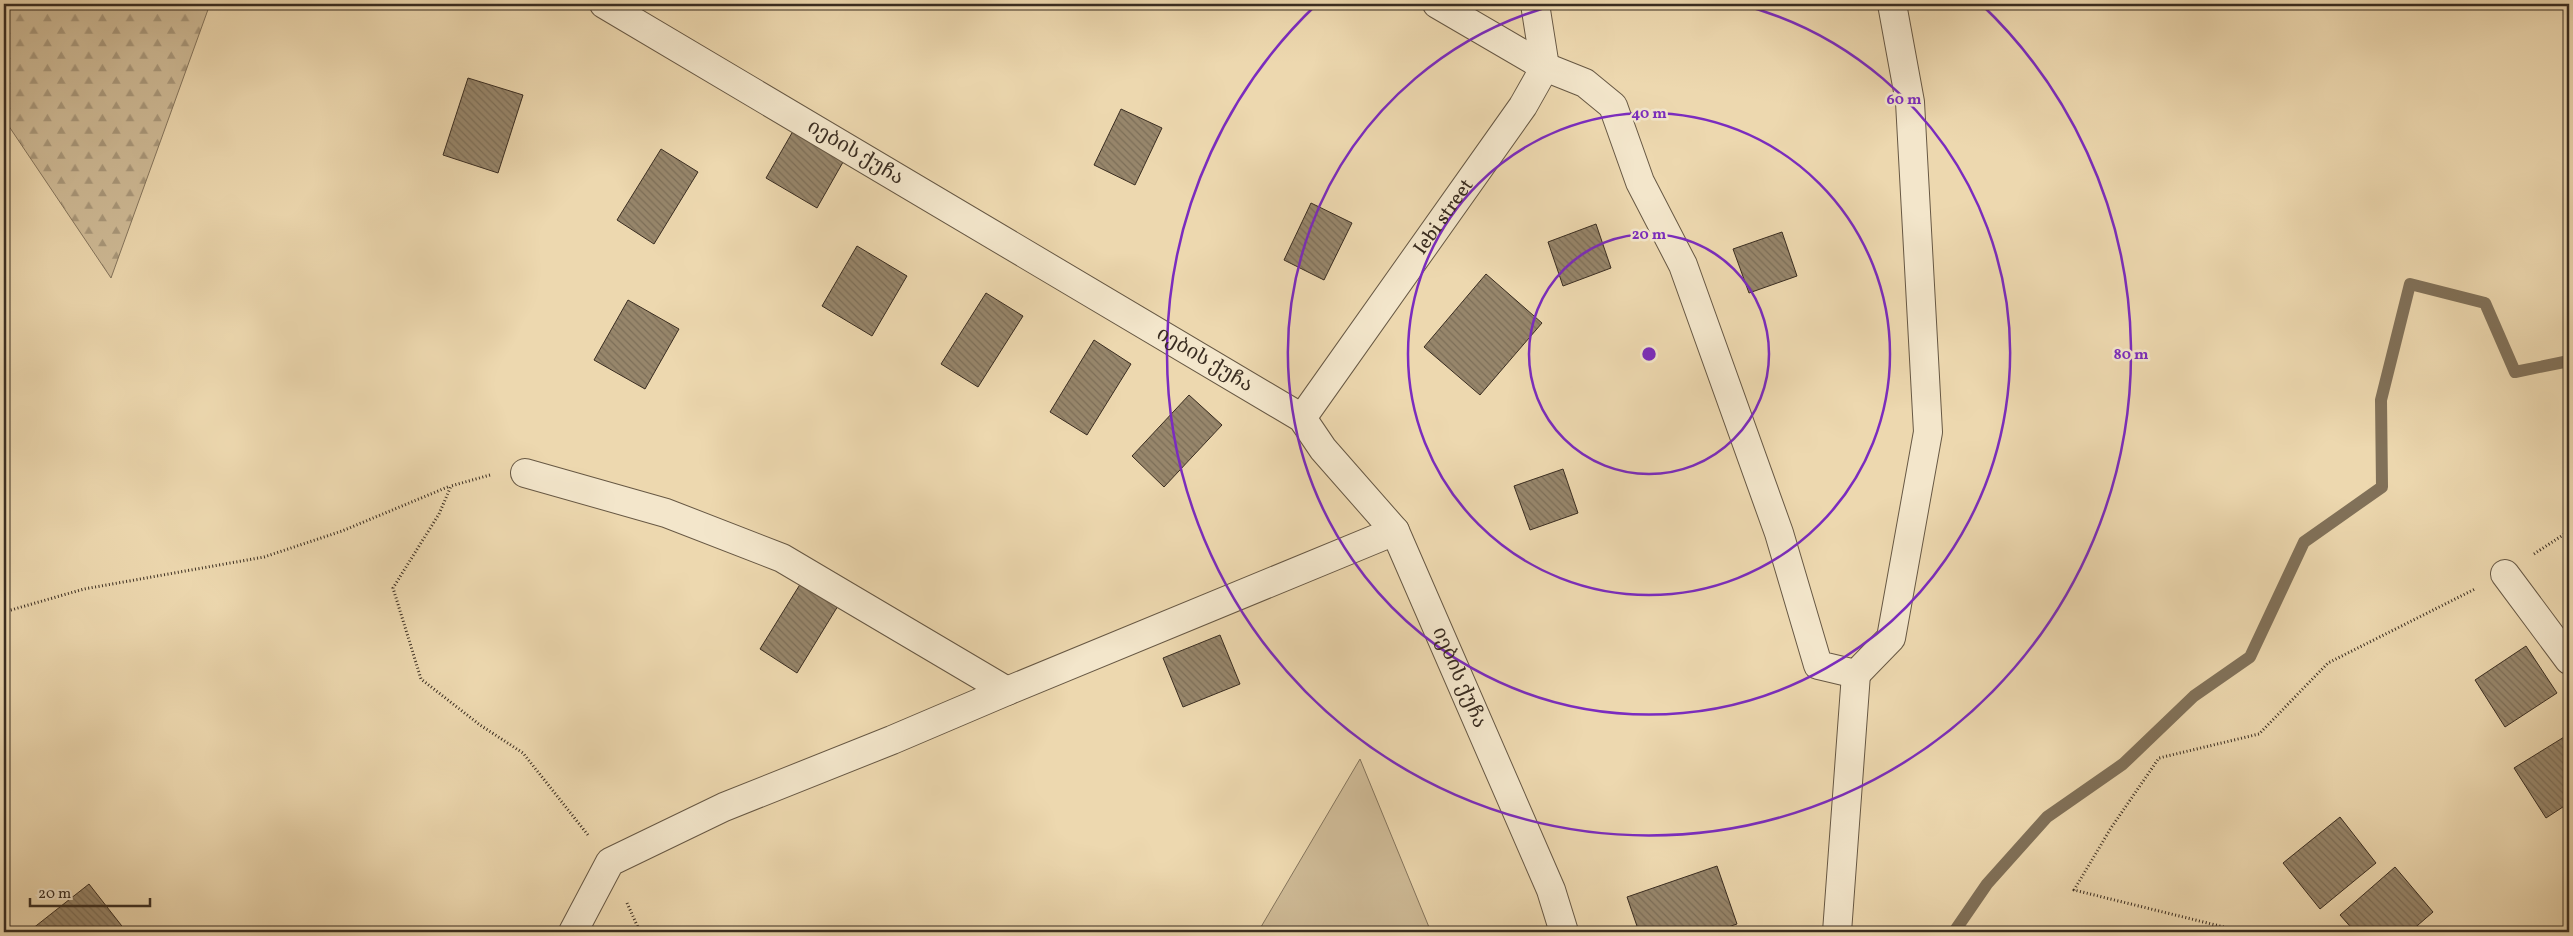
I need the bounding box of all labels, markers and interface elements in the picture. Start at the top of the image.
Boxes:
text: 60 m [1887,90,1922,111]
text: 40 m [1631,104,1667,125]
street label: იების ქუჩა [802,113,909,192]
street label: Iebi street [1407,173,1481,261]
text: 20 m [1632,225,1667,246]
street label: იების ქუჩა [1151,321,1258,400]
centre of rings [1640,345,1658,363]
text: 80 m [2114,345,2149,366]
street label: იების ქუჩა [1424,623,1493,733]
scale bar [30,876,150,908]
text: 20 m [38,884,71,905]

